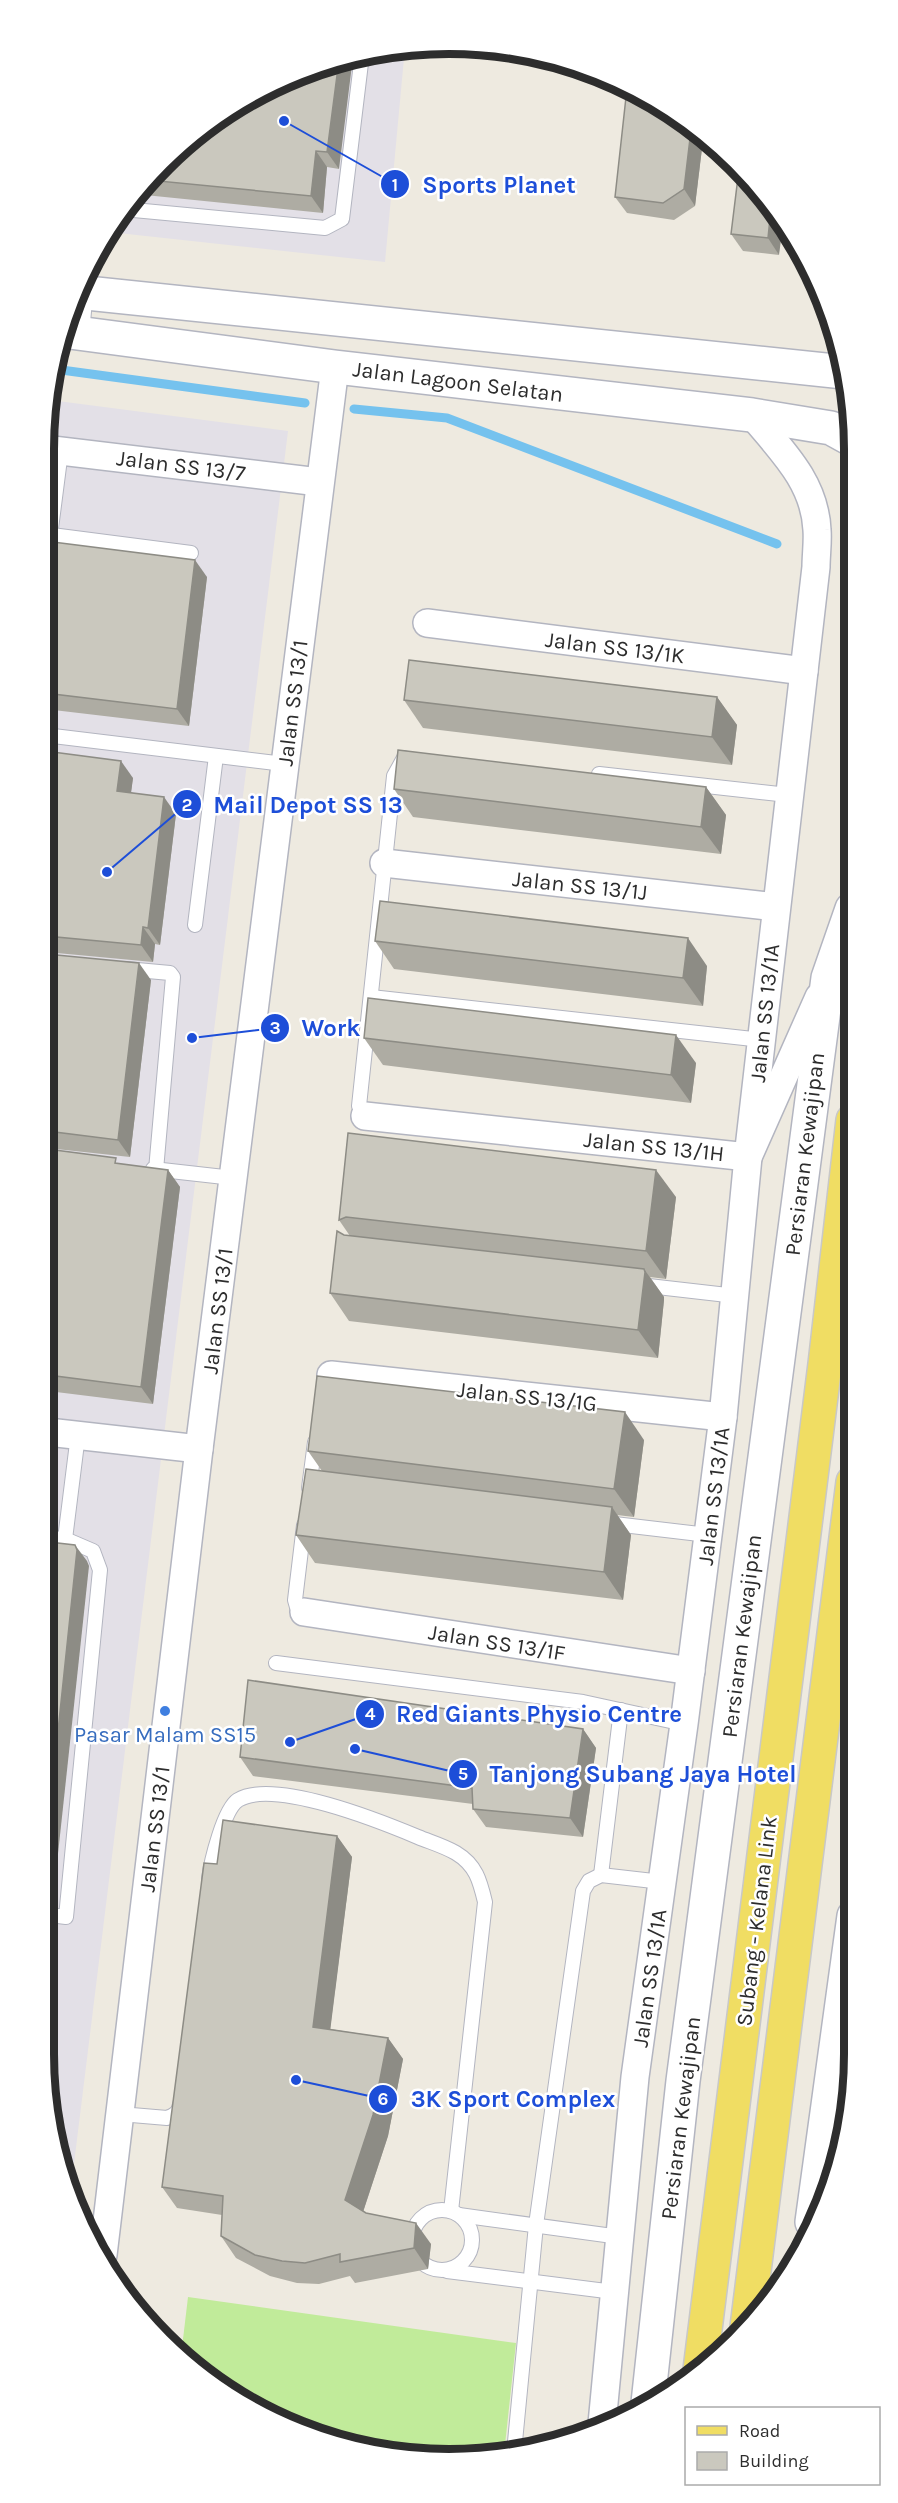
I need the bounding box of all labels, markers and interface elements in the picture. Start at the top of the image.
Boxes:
callout: Sports Planet [380,163,587,205]
text: Sports Planet [422,171,576,199]
text: 1 [392,174,398,196]
street label: Jalan Lagoon Selatan [351,356,565,408]
street label: Jalan SS 13/7 [115,445,247,487]
street label: Jalan SS 13/1K [544,627,686,669]
street label: Jalan SS 13/1 [272,639,314,768]
callout: Mail Depot SS 13 [172,783,415,825]
text: Mail Depot SS 13 [213,791,403,819]
text: 2 [182,794,192,816]
street label: Jalan SS 13/1J [511,866,649,906]
street label: Jalan SS 13/1A [745,942,785,1084]
callout: Work [260,1007,373,1049]
text: Work [302,1014,360,1042]
text: 3 [269,1017,281,1039]
street label: Persiaran Kewajipan [780,1051,830,1257]
street label: Jalan SS 13/1H [582,1127,726,1167]
street label: Jalan SS 13/1 [197,1247,239,1376]
street label: Jalan SS 13/1G [456,1377,598,1417]
street label: Jalan SS 13/1A [693,1425,735,1567]
street label: Persiaran Kewajipan [717,1533,767,1739]
street label: Jalan SS 13/1F [427,1619,567,1667]
callout: Red Giants Physio Centre [355,1693,694,1735]
text: Red Giants Physio Centre [396,1700,682,1728]
text: 4 [365,1703,376,1725]
marker: Pasar Malam SS15 [158,1704,172,1718]
place label: Pasar Malam SS15 [74,1722,256,1748]
callout: Tanjong Subang Jaya Hotel [448,1753,809,1795]
text: Tanjong Subang Jaya Hotel [489,1760,797,1788]
text: 5 [458,1763,468,1785]
street label: Jalan SS 13/1 [134,1765,176,1894]
street label: Subang - Kelana Link [731,1815,783,2028]
street label: Jalan SS 13/1A [627,1907,673,2049]
street label: Persiaran Kewajipan [656,2015,706,2221]
callout: 3K Sport Complex [368,2078,627,2120]
text: 3K Sport Complex [411,2085,615,2113]
text: 6 [378,2088,389,2110]
legend [685,2407,880,2485]
text: Road [739,2420,780,2442]
text: Building [739,2450,809,2472]

